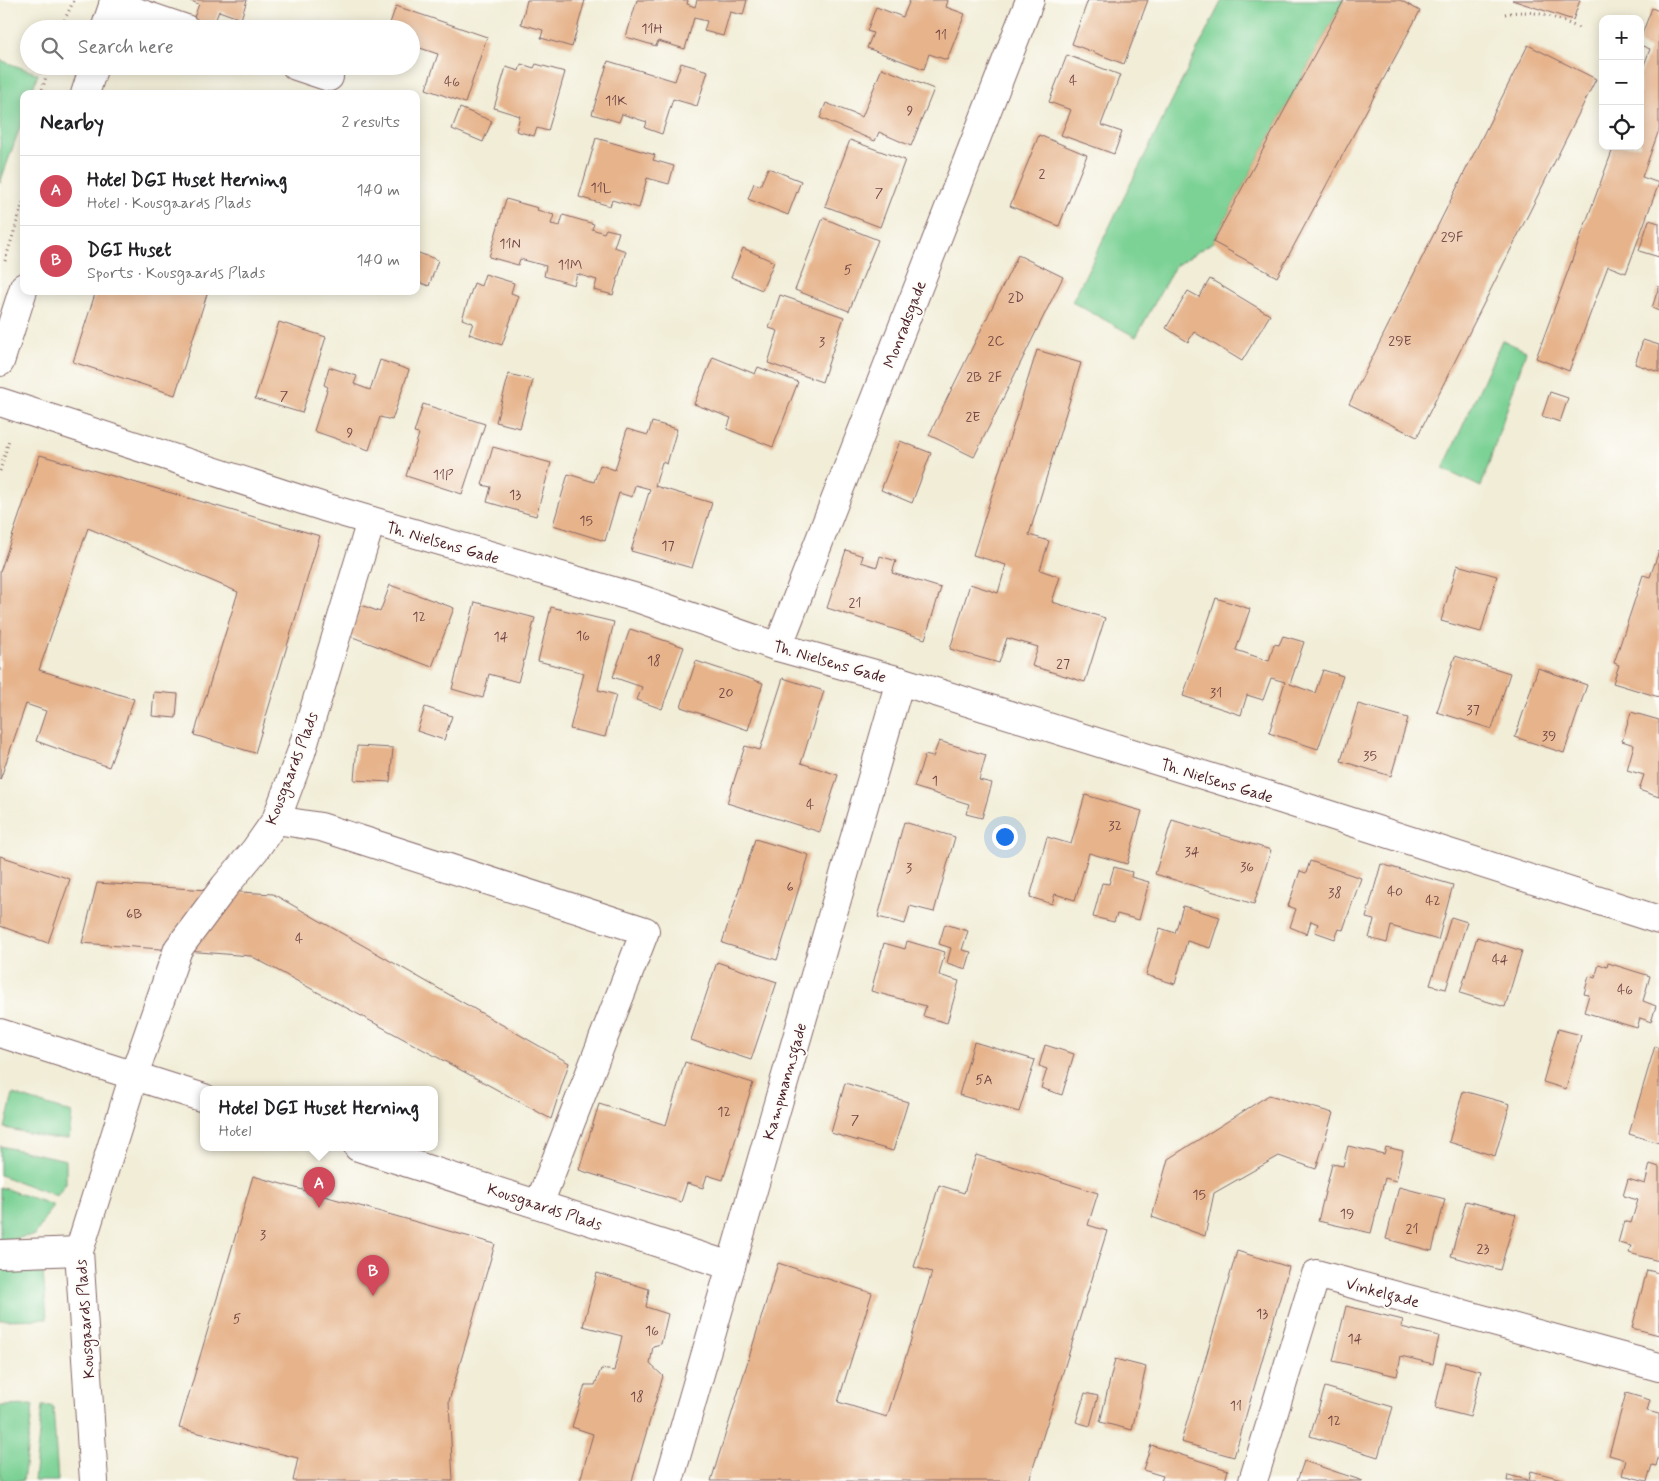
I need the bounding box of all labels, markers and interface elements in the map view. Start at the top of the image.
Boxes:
map controls [1599,15,1644,150]
button: + [1599,15,1644,60]
search box [20,20,420,75]
house number: 11H [641,20,663,38]
house number: 11 [935,26,947,44]
icon: search [38,34,66,62]
text: Search here [78,35,174,60]
button: − [1599,60,1644,105]
house number: 4 [1069,72,1077,90]
house number: 46 [444,73,460,91]
house number: 11K [605,92,627,110]
house number: 9 [907,102,914,120]
button: locate [1599,105,1644,150]
text: Nearby [40,109,104,137]
text: 2 results [342,112,400,133]
house number: 2 [1039,165,1046,183]
text: Hotel DGI Huset Herning [87,168,287,193]
house number: 11L [591,179,612,197]
text: A [51,180,61,201]
text: 140 m [356,180,400,201]
house number: 7 [875,184,884,202]
text: Hotel · Kousgaards Plads [87,193,251,214]
house number: 29F [1441,228,1463,246]
house number: 11N [499,235,521,253]
text: DGI Huset [87,238,171,263]
text: B [51,250,61,271]
text: 140 m [356,250,400,271]
house number: 11M [558,256,582,274]
house number: 5 [844,261,852,279]
text: Sports · Kousgaards Plads [87,263,265,284]
street label: Monradsgade [879,278,933,372]
house number: 2D [1008,289,1024,307]
house number: 2C [988,332,1004,350]
house number: 29E [1388,332,1412,350]
house number: 3 [819,333,825,351]
house number: 2B [966,368,982,386]
house number: 2F [988,368,1002,386]
house number: 7 [280,387,289,405]
house number: 2E [965,408,981,426]
house number: 9 [347,424,354,442]
house number: 11P [433,466,454,484]
house number: 13 [509,486,521,504]
house number: 15 [579,512,593,530]
street label: Th. Nielsens Gade [384,517,502,570]
house number: 17 [661,537,675,555]
house number: 21 [849,594,861,612]
house number: 12 [412,608,426,626]
house number: 16 [576,627,590,645]
house number: 14 [494,628,509,646]
street label: Th. Nielsens Gade [771,636,889,689]
house number: 18 [647,652,661,670]
house number: 27 [1056,655,1070,673]
house number: 20 [719,684,733,702]
house number: 31 [1210,684,1222,702]
house number: 37 [1466,701,1480,719]
street label: Kousgaards Plads [261,709,325,828]
house number: 39 [1542,727,1556,745]
house number: 35 [1363,747,1377,765]
street label: Th. Nielsens Gade [1158,754,1275,809]
house number: 1 [932,772,938,790]
house number: 4 [806,796,814,814]
house number: 32 [1108,817,1122,835]
your location [992,824,1018,850]
house number: 34 [1185,843,1200,861]
house number: 36 [1240,858,1254,876]
house number: 3 [906,859,912,877]
house number: 6 [786,878,794,896]
house number: 40 [1387,883,1403,901]
house number: 38 [1328,884,1342,902]
house number: 42 [1425,892,1441,910]
house number: 6B [126,905,142,923]
house number: 4 [295,930,303,948]
house number: 44 [1492,951,1509,969]
house number: 46 [1617,981,1633,999]
street label: Kampmannsgade [759,1020,813,1143]
house number: 5A [975,1071,993,1089]
popup [200,1086,438,1151]
text: Hotel DGI Huset Herning [219,1096,419,1121]
house number: 12 [717,1103,731,1121]
house number: 7 [851,1111,860,1129]
text: Hotel [219,1121,251,1142]
pin: A [303,1167,335,1208]
street label: Kousgaards Plads [484,1179,605,1237]
house number: 15 [1192,1186,1206,1204]
house number: 19 [1340,1205,1354,1223]
house number: 21 [1406,1220,1418,1238]
house number: 3 [260,1226,266,1244]
house number: 23 [1477,1240,1489,1258]
pin: B [357,1255,389,1296]
street label: Kousgaards Plads [71,1258,101,1379]
street label: Vinkelgade [1343,1274,1422,1314]
house number: 13 [1256,1305,1268,1323]
house number: 5 [233,1310,241,1328]
house number: 16 [645,1322,659,1340]
house number: 14 [1348,1330,1363,1348]
house number: 18 [630,1388,644,1406]
house number: 11 [1230,1397,1242,1415]
house number: 12 [1327,1412,1341,1430]

